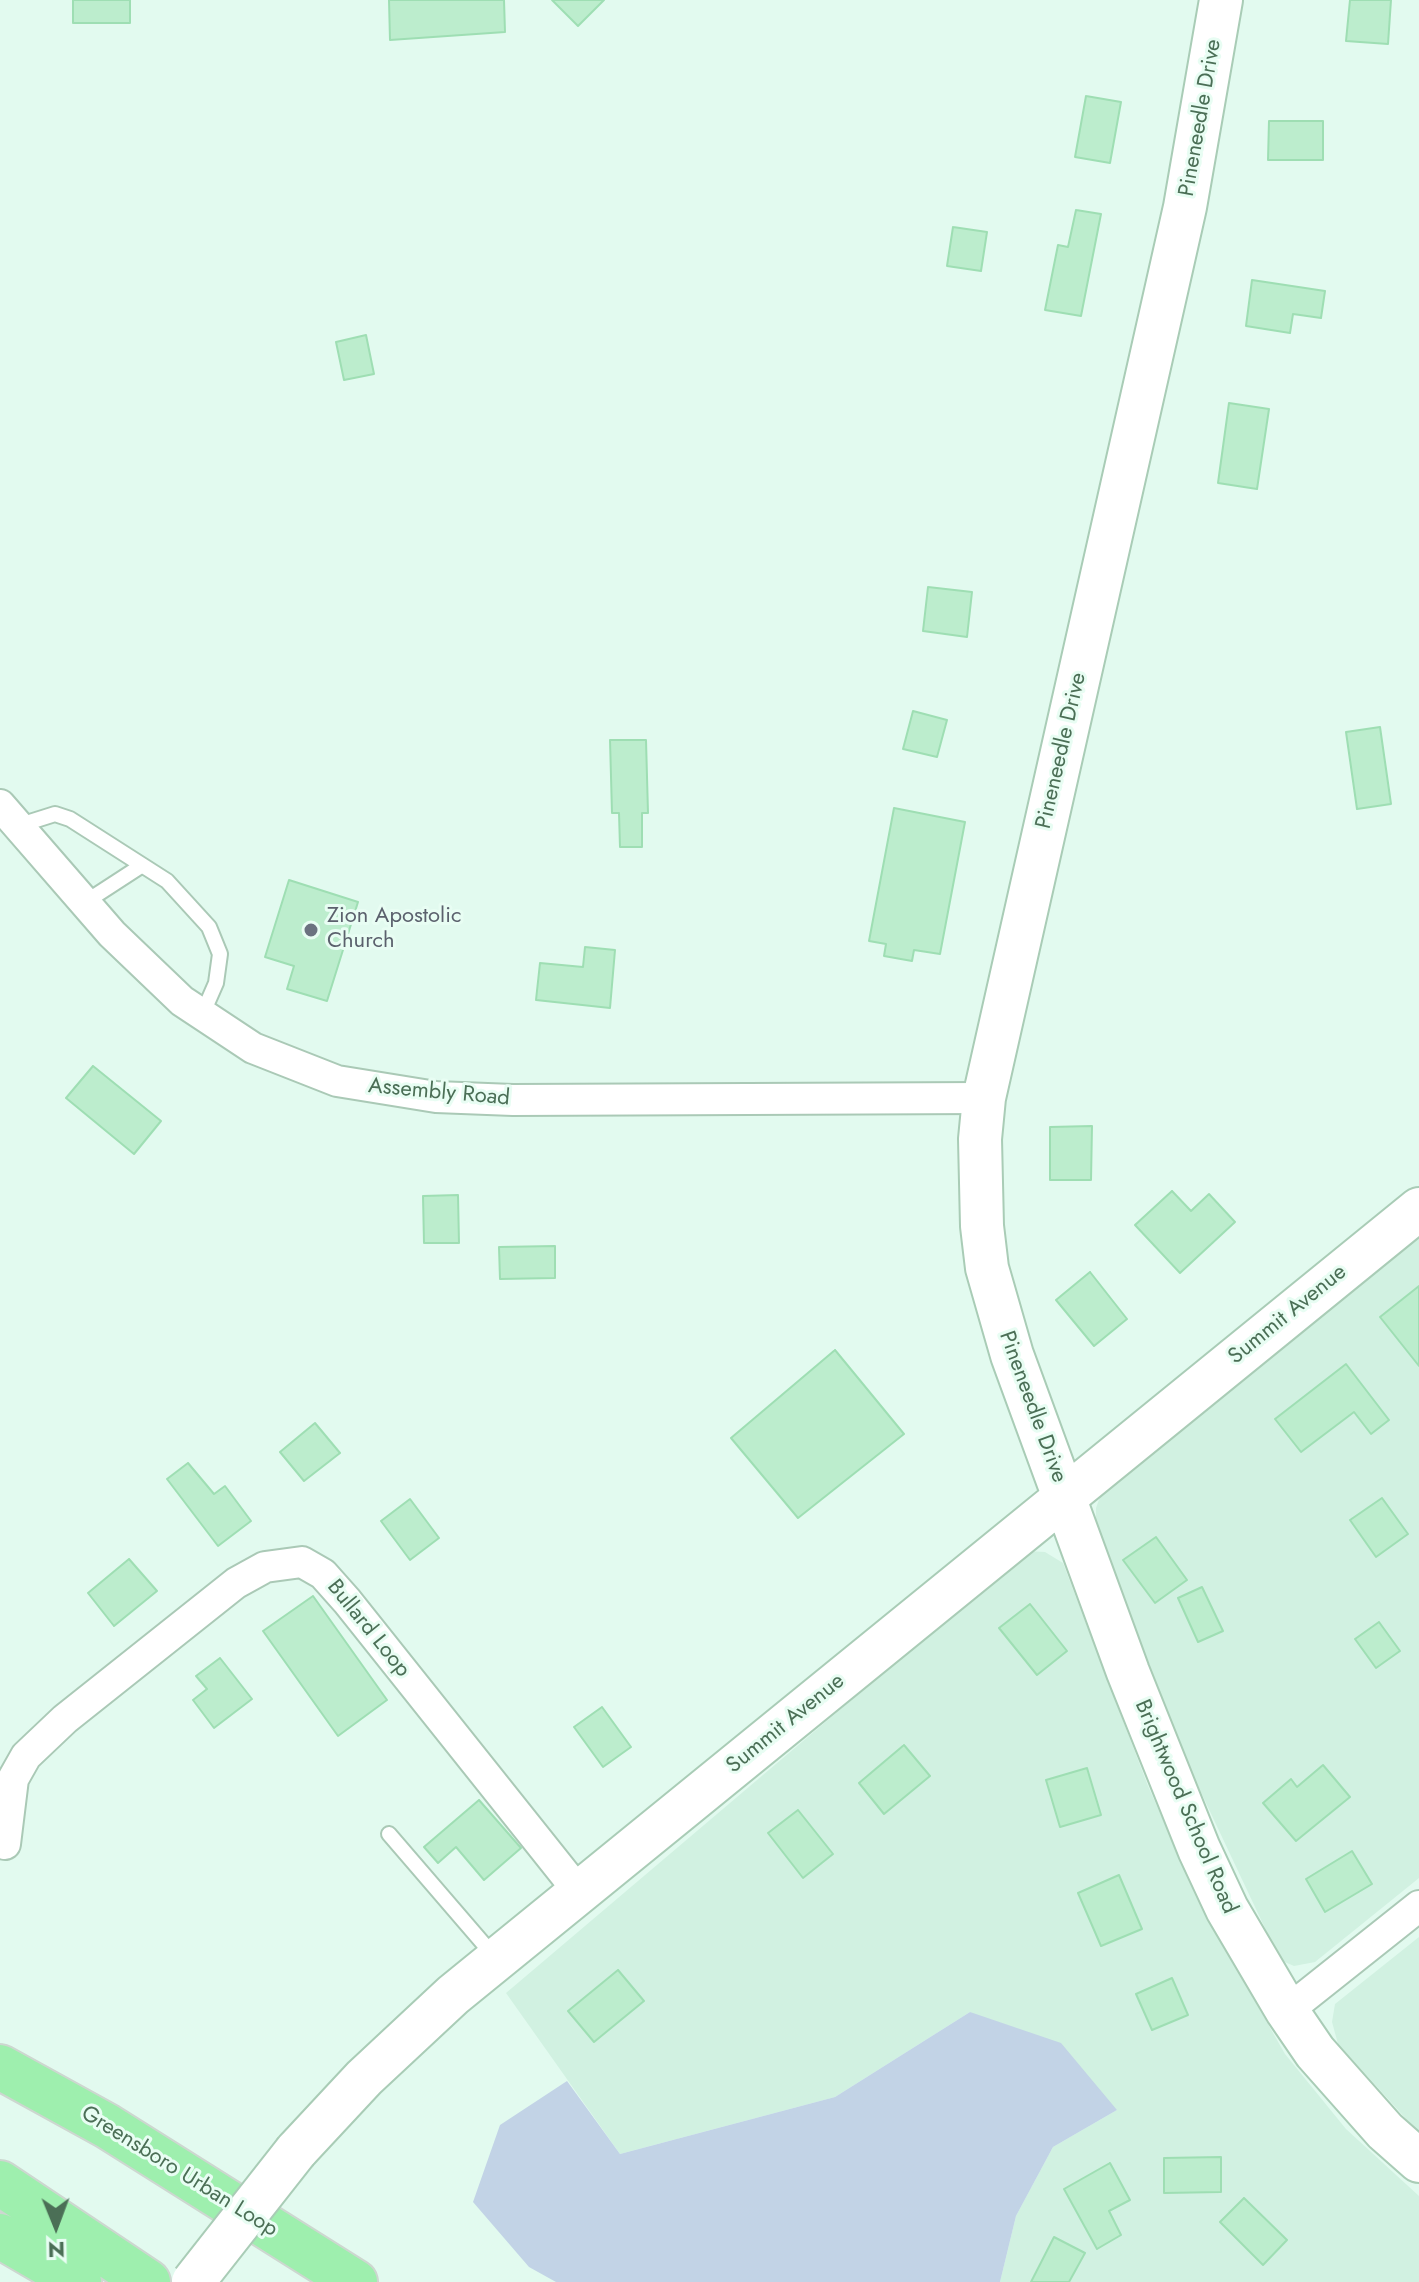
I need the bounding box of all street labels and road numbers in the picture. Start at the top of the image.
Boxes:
street label: Pineneedle Drive [1174,37,1228,199]
street label: Pineneedle Drive [1031,670,1093,832]
street label: Assembly Road [367,1074,511,1112]
street label: Summit Avenue [1224,1259,1352,1371]
street label: Pineneedle Drive [992,1328,1072,1486]
street label: Bullard Loop [321,1575,415,1683]
street label: Summit Avenue [722,1668,850,1780]
street label: Brightwood School Road [1128,1696,1242,1918]
street label: Greensboro Urban Loop [76,2101,282,2243]

